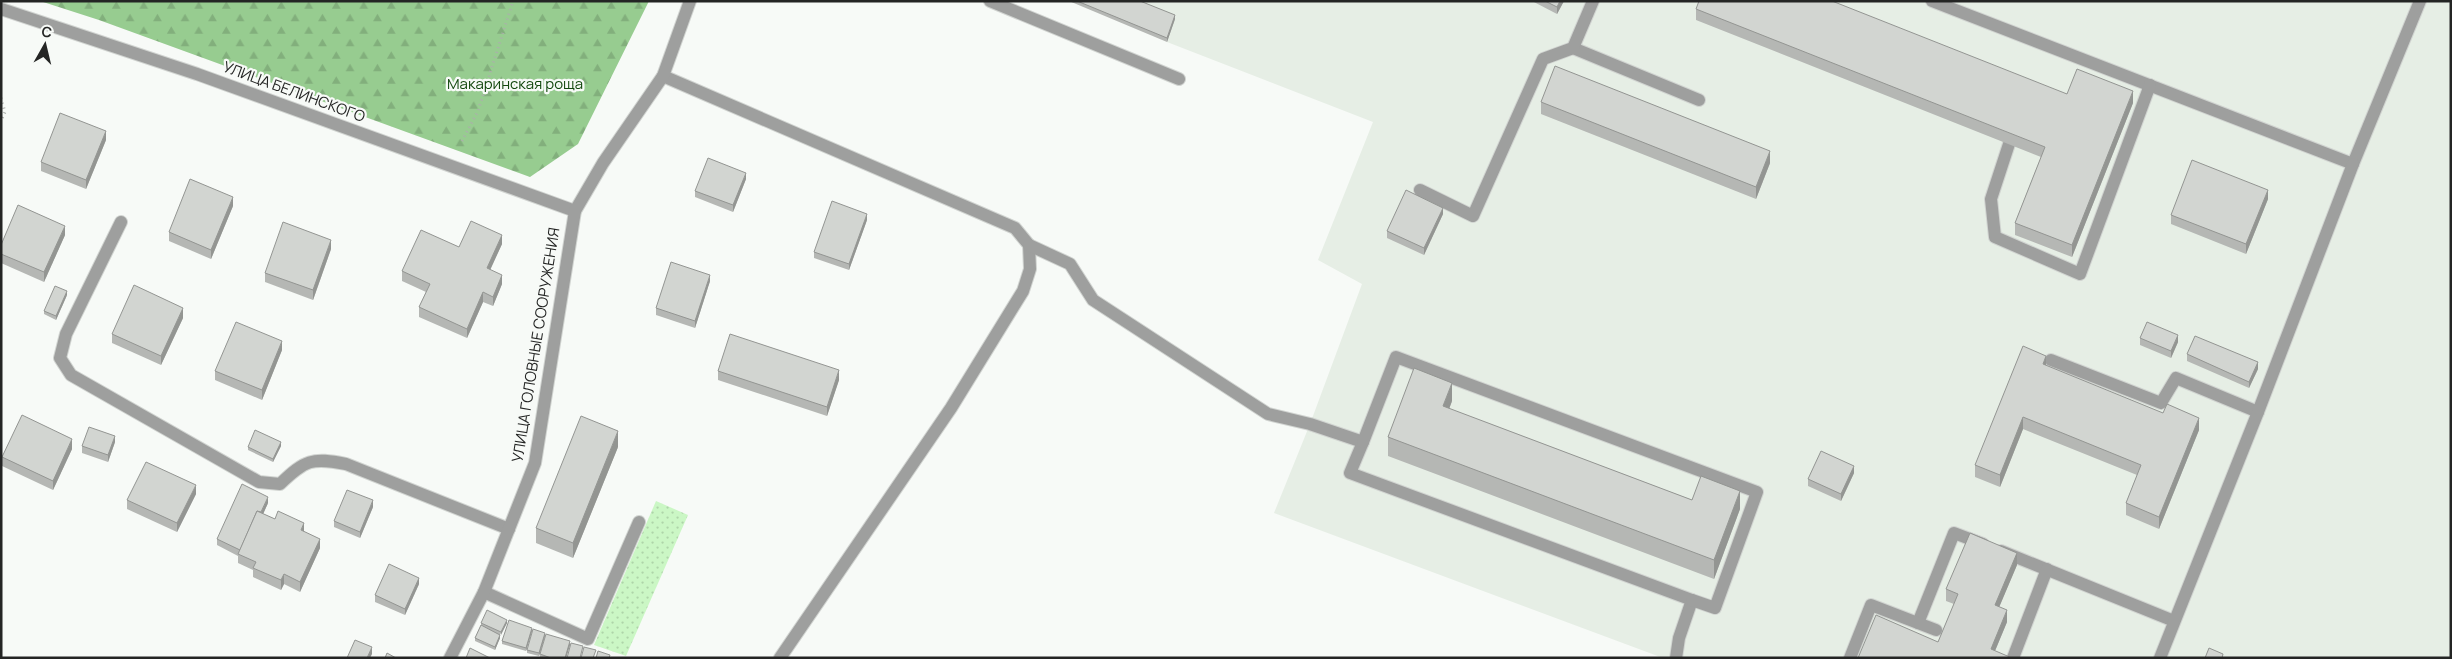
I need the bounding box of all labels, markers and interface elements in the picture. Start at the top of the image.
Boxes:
north arrow [20,20,70,70]
text: С [40,22,53,42]
street label: УЛИЦА БЕЛИНСКОГО [220,56,368,127]
park label: Макаринская роща [447,73,583,94]
street label: УЛИЦА ГОЛОВНЫЕ СООРУЖЕНИЯ [507,226,564,464]

